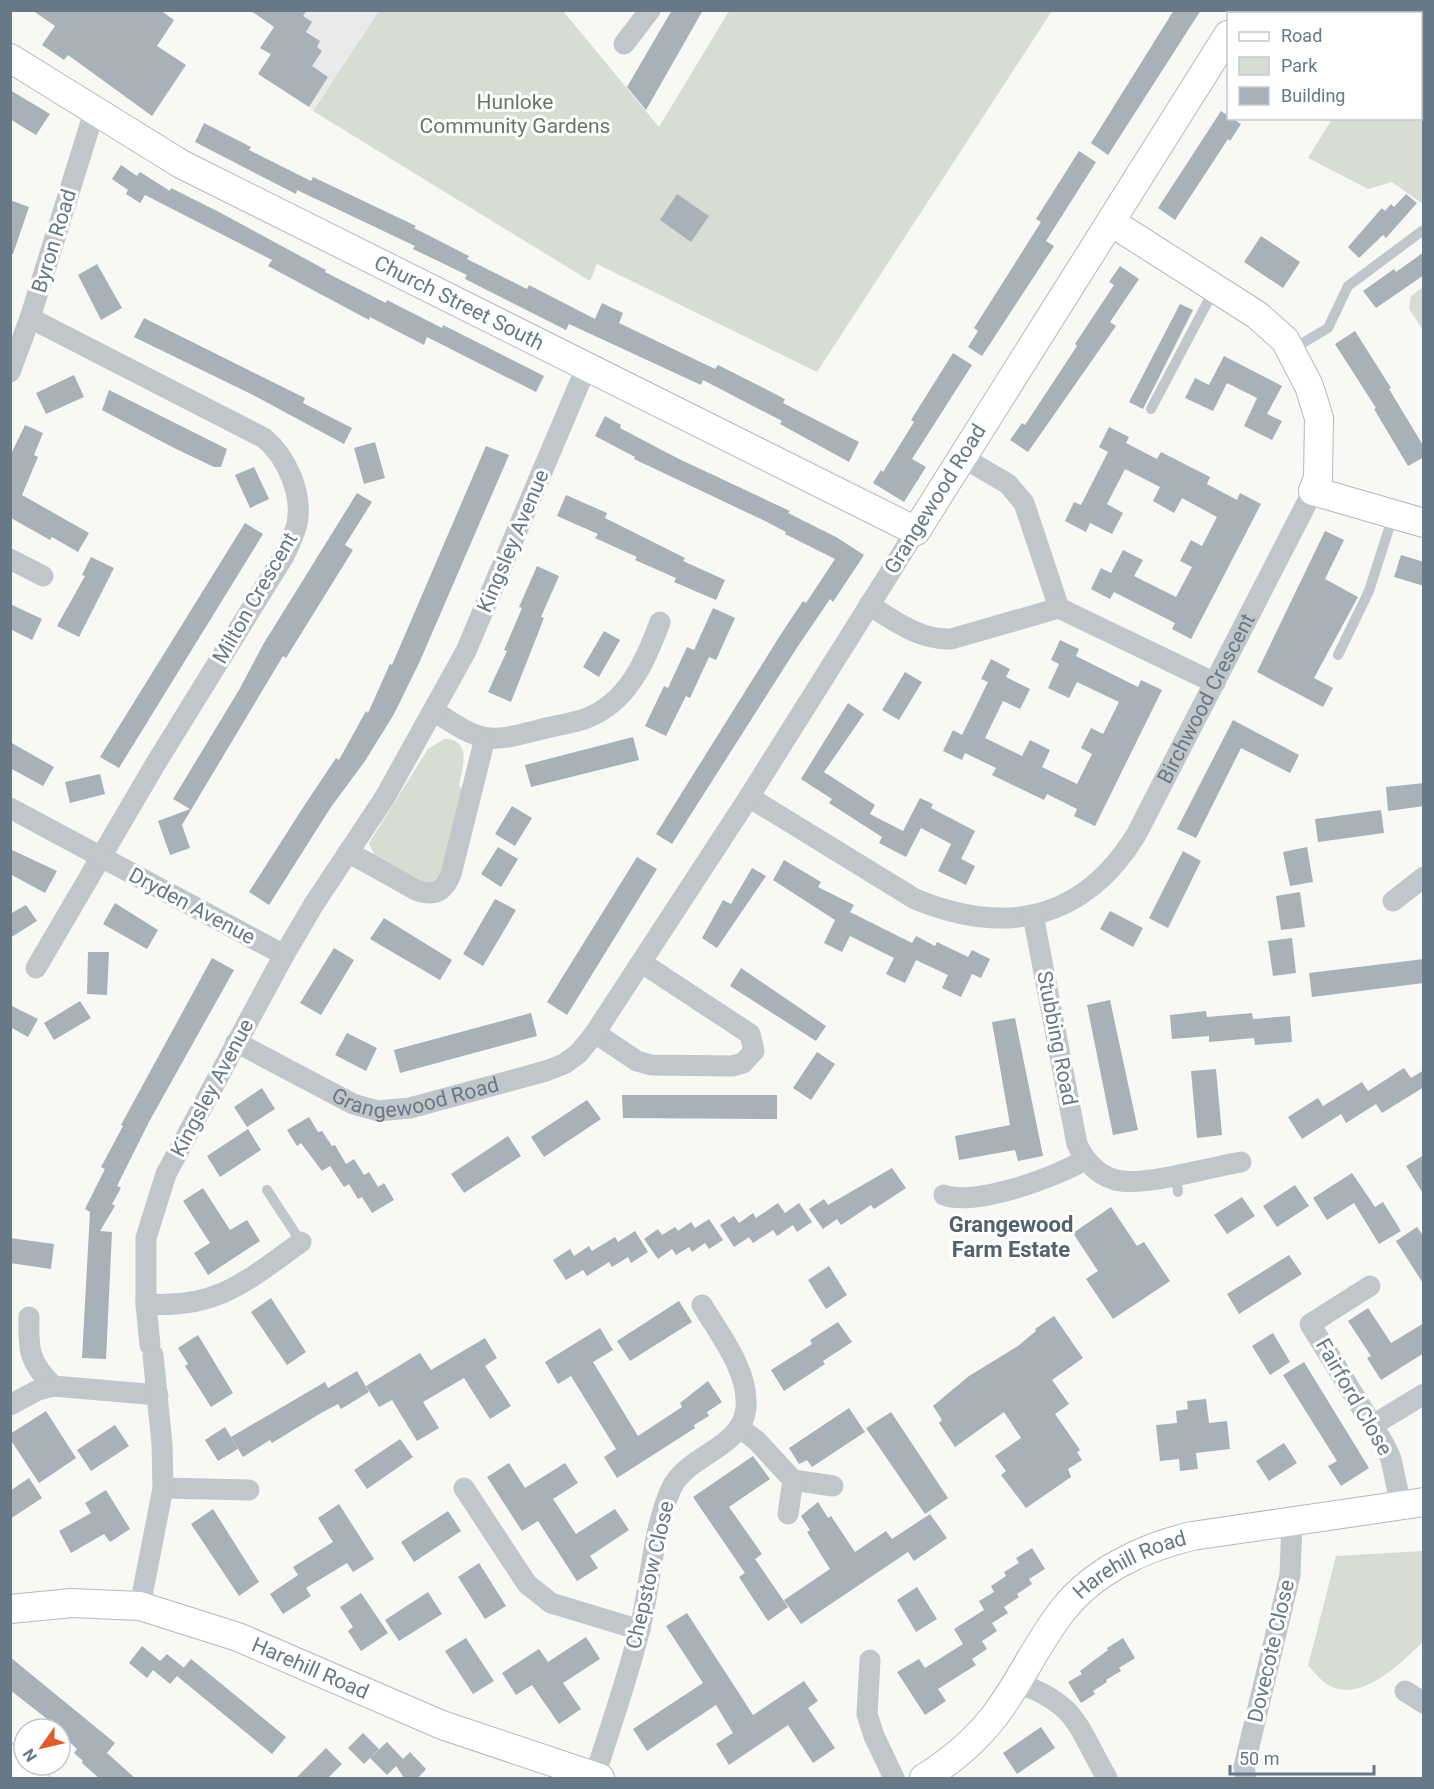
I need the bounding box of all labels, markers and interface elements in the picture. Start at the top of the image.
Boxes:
legend [1227,12,1422,120]
text: Road [1281,25,1322,46]
text: Park [1281,55,1318,76]
text: Building [1281,85,1345,106]
park label: Hunloke Community Gardens [420,90,610,138]
street label: Byron Road [27,186,81,296]
street label: Church Street South [370,250,548,355]
street label: Grangewood Road [879,420,991,578]
street label: Kingsley Avenue [472,466,554,616]
street label: Milton Crescent [208,528,302,668]
street label: Birchwood Crescent [1153,610,1260,788]
street label: Dryden Avenue [125,863,259,949]
street label: Stubbing Road [1032,969,1082,1107]
street label: Kingsley Avenue [166,1015,258,1161]
street label: Grangewood Road [328,1072,501,1123]
district label: Grangewood Farm Estate [949,1212,1073,1262]
street label: Fairford Close [1311,1334,1397,1460]
street label: Chepstow Close [621,1499,679,1651]
street label: Harehill Road [1068,1526,1189,1604]
street label: Dovecote Close [1243,1577,1299,1725]
street label: Harehill Road [248,1632,372,1704]
north arrow [12,1717,72,1777]
scale bar [1230,1738,1374,1776]
text: N [19,1745,41,1765]
text: 50 m [1239,1748,1279,1769]

